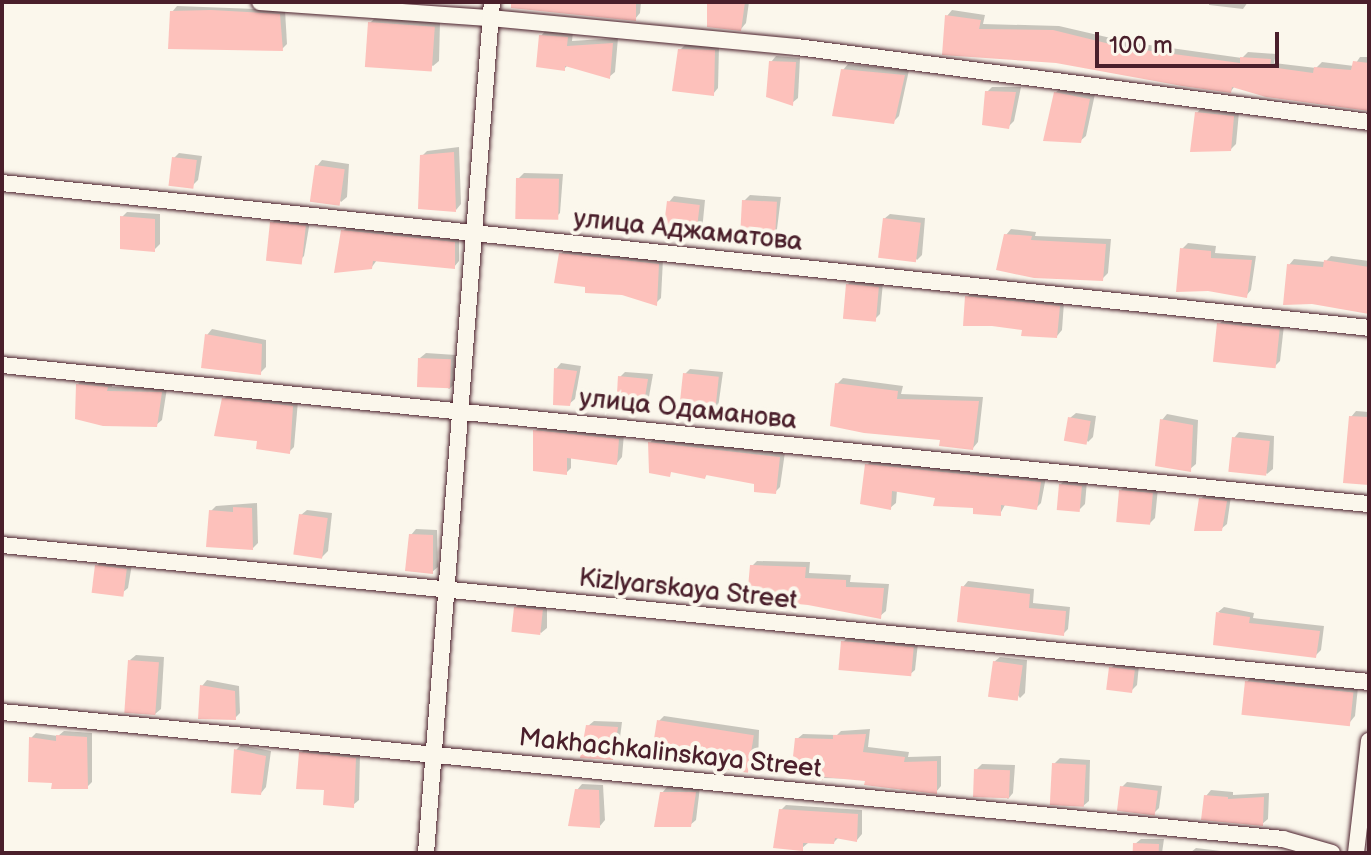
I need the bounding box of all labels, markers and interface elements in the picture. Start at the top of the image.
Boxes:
scale bar [1099,16,1283,66]
text: 100 m [1109,31,1173,60]
street label: улица Аджаматова [572,203,804,259]
street label: улица Одаманова [578,383,798,437]
street label: Kizlyarskaya Street [577,563,799,617]
street label: Makhachkalinskaya Street [517,723,823,785]

